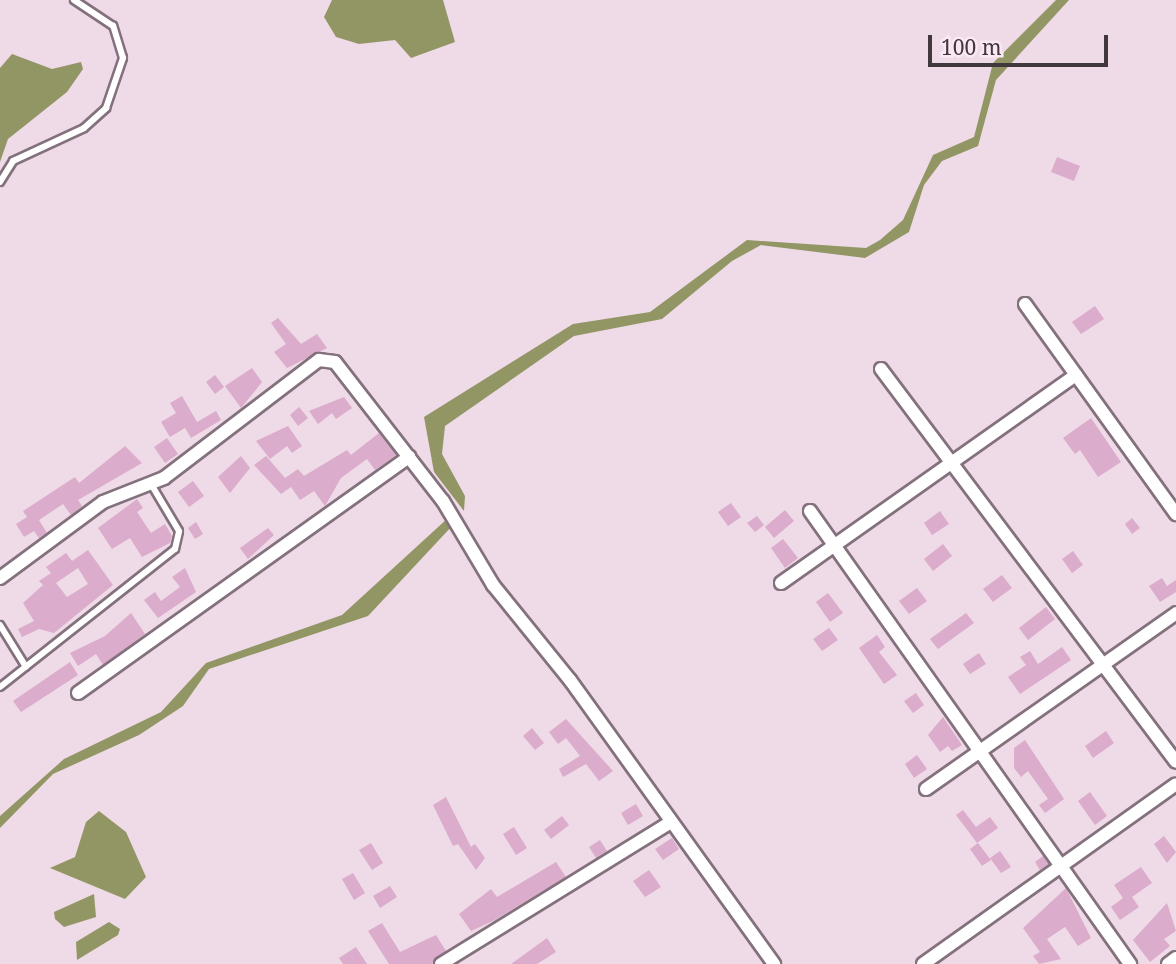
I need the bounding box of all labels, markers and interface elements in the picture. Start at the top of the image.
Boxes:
scale bar [931,21,1111,65]
text: 100 m [941,33,1002,61]

